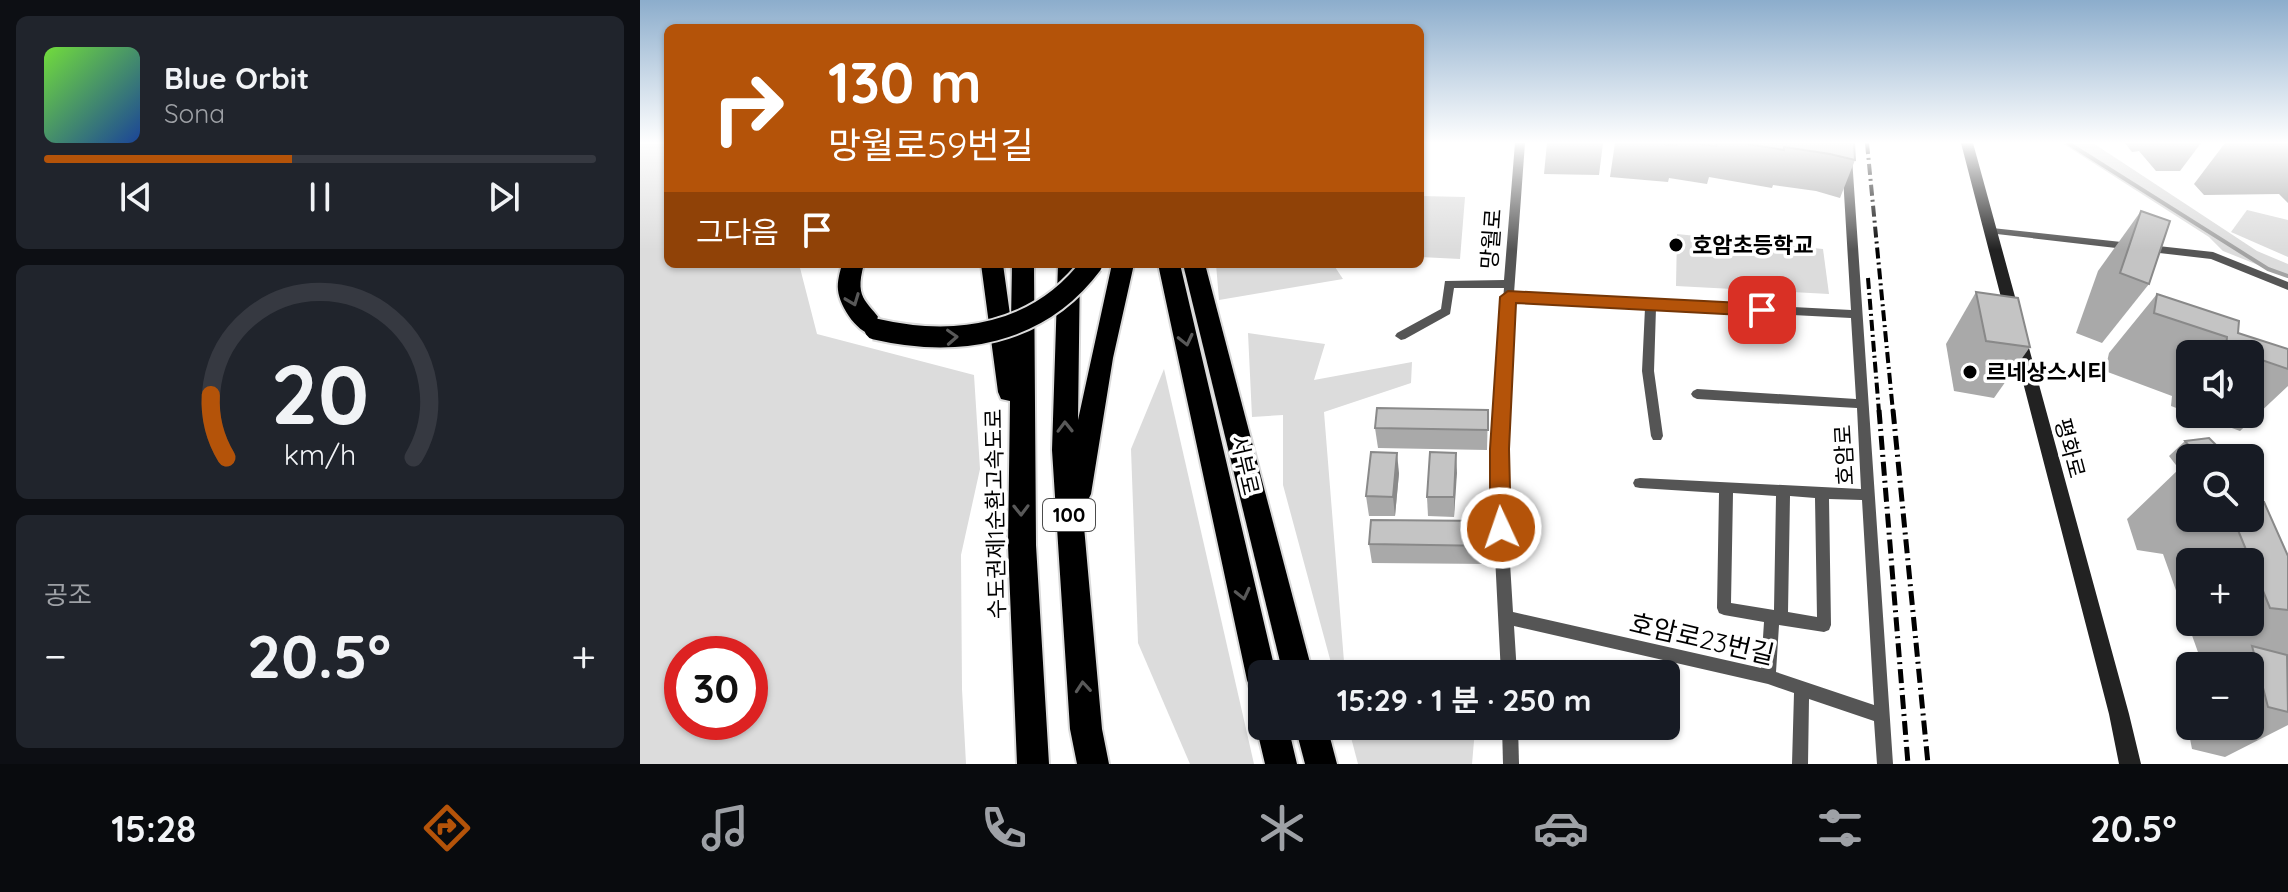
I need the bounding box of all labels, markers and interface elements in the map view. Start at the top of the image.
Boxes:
text: 130 m [828,47,982,117]
icon: right [696,56,800,160]
text: Blue Orbit [164,59,309,97]
text: Sona [164,97,225,130]
text: 망월로59번길 [828,122,1033,167]
icon: previous [114,175,158,219]
icon: pause [298,175,342,219]
icon: next [482,175,526,219]
icon: arrive [795,208,839,252]
street label: 망월로 [1475,208,1507,270]
text: 그다음 [696,213,779,251]
place label: 호암초등학교 [1692,231,1813,259]
marker: 호암초등학교 [1667,236,1685,254]
pin [1728,276,1796,344]
icon: arrive [1740,288,1784,332]
one-way arrow [843,292,859,306]
one-way arrow [946,328,959,345]
one-way arrow [1177,333,1194,346]
map controls [2176,340,2264,740]
button: sound [2176,340,2264,428]
text: 20 [271,341,369,445]
place label: 르네상스시티 [1986,358,2107,386]
marker: 르네상스시티 [1961,363,1979,381]
street label: 수도권제1순환고속도로 [979,408,1011,620]
street label: 평화로 [2049,415,2091,481]
one-way arrow [1056,420,1074,433]
street label: 호암로 [1828,424,1860,486]
street label: 서부로 [1225,432,1265,498]
text: km/h [284,436,356,472]
button: search [2176,444,2264,532]
position arrow [1459,486,1543,570]
road number: 100 [1043,499,1095,531]
one-way arrow [1013,504,1030,517]
button: + [2176,548,2264,636]
text: 공조 [44,578,92,611]
one-way arrow [1234,587,1251,600]
street label: 호암로23번길 [1626,606,1778,671]
text: 20.5° [247,618,391,693]
text: − [44,628,67,683]
text: + [571,628,596,683]
speed limit sign: 30 [664,636,768,740]
button: − [2176,652,2264,740]
one-way arrow [1074,680,1091,693]
text: 15:29 · 1 분 · 250 m [1337,681,1591,719]
icon: directions [419,800,475,856]
icon: music [697,800,753,856]
icon: phone [976,800,1032,856]
icon: climate [1254,800,1310,856]
icon: car [1533,800,1589,856]
icon: filters [1812,800,1868,856]
text: 15:28 [111,806,196,851]
text: 20.5° [2090,806,2177,851]

